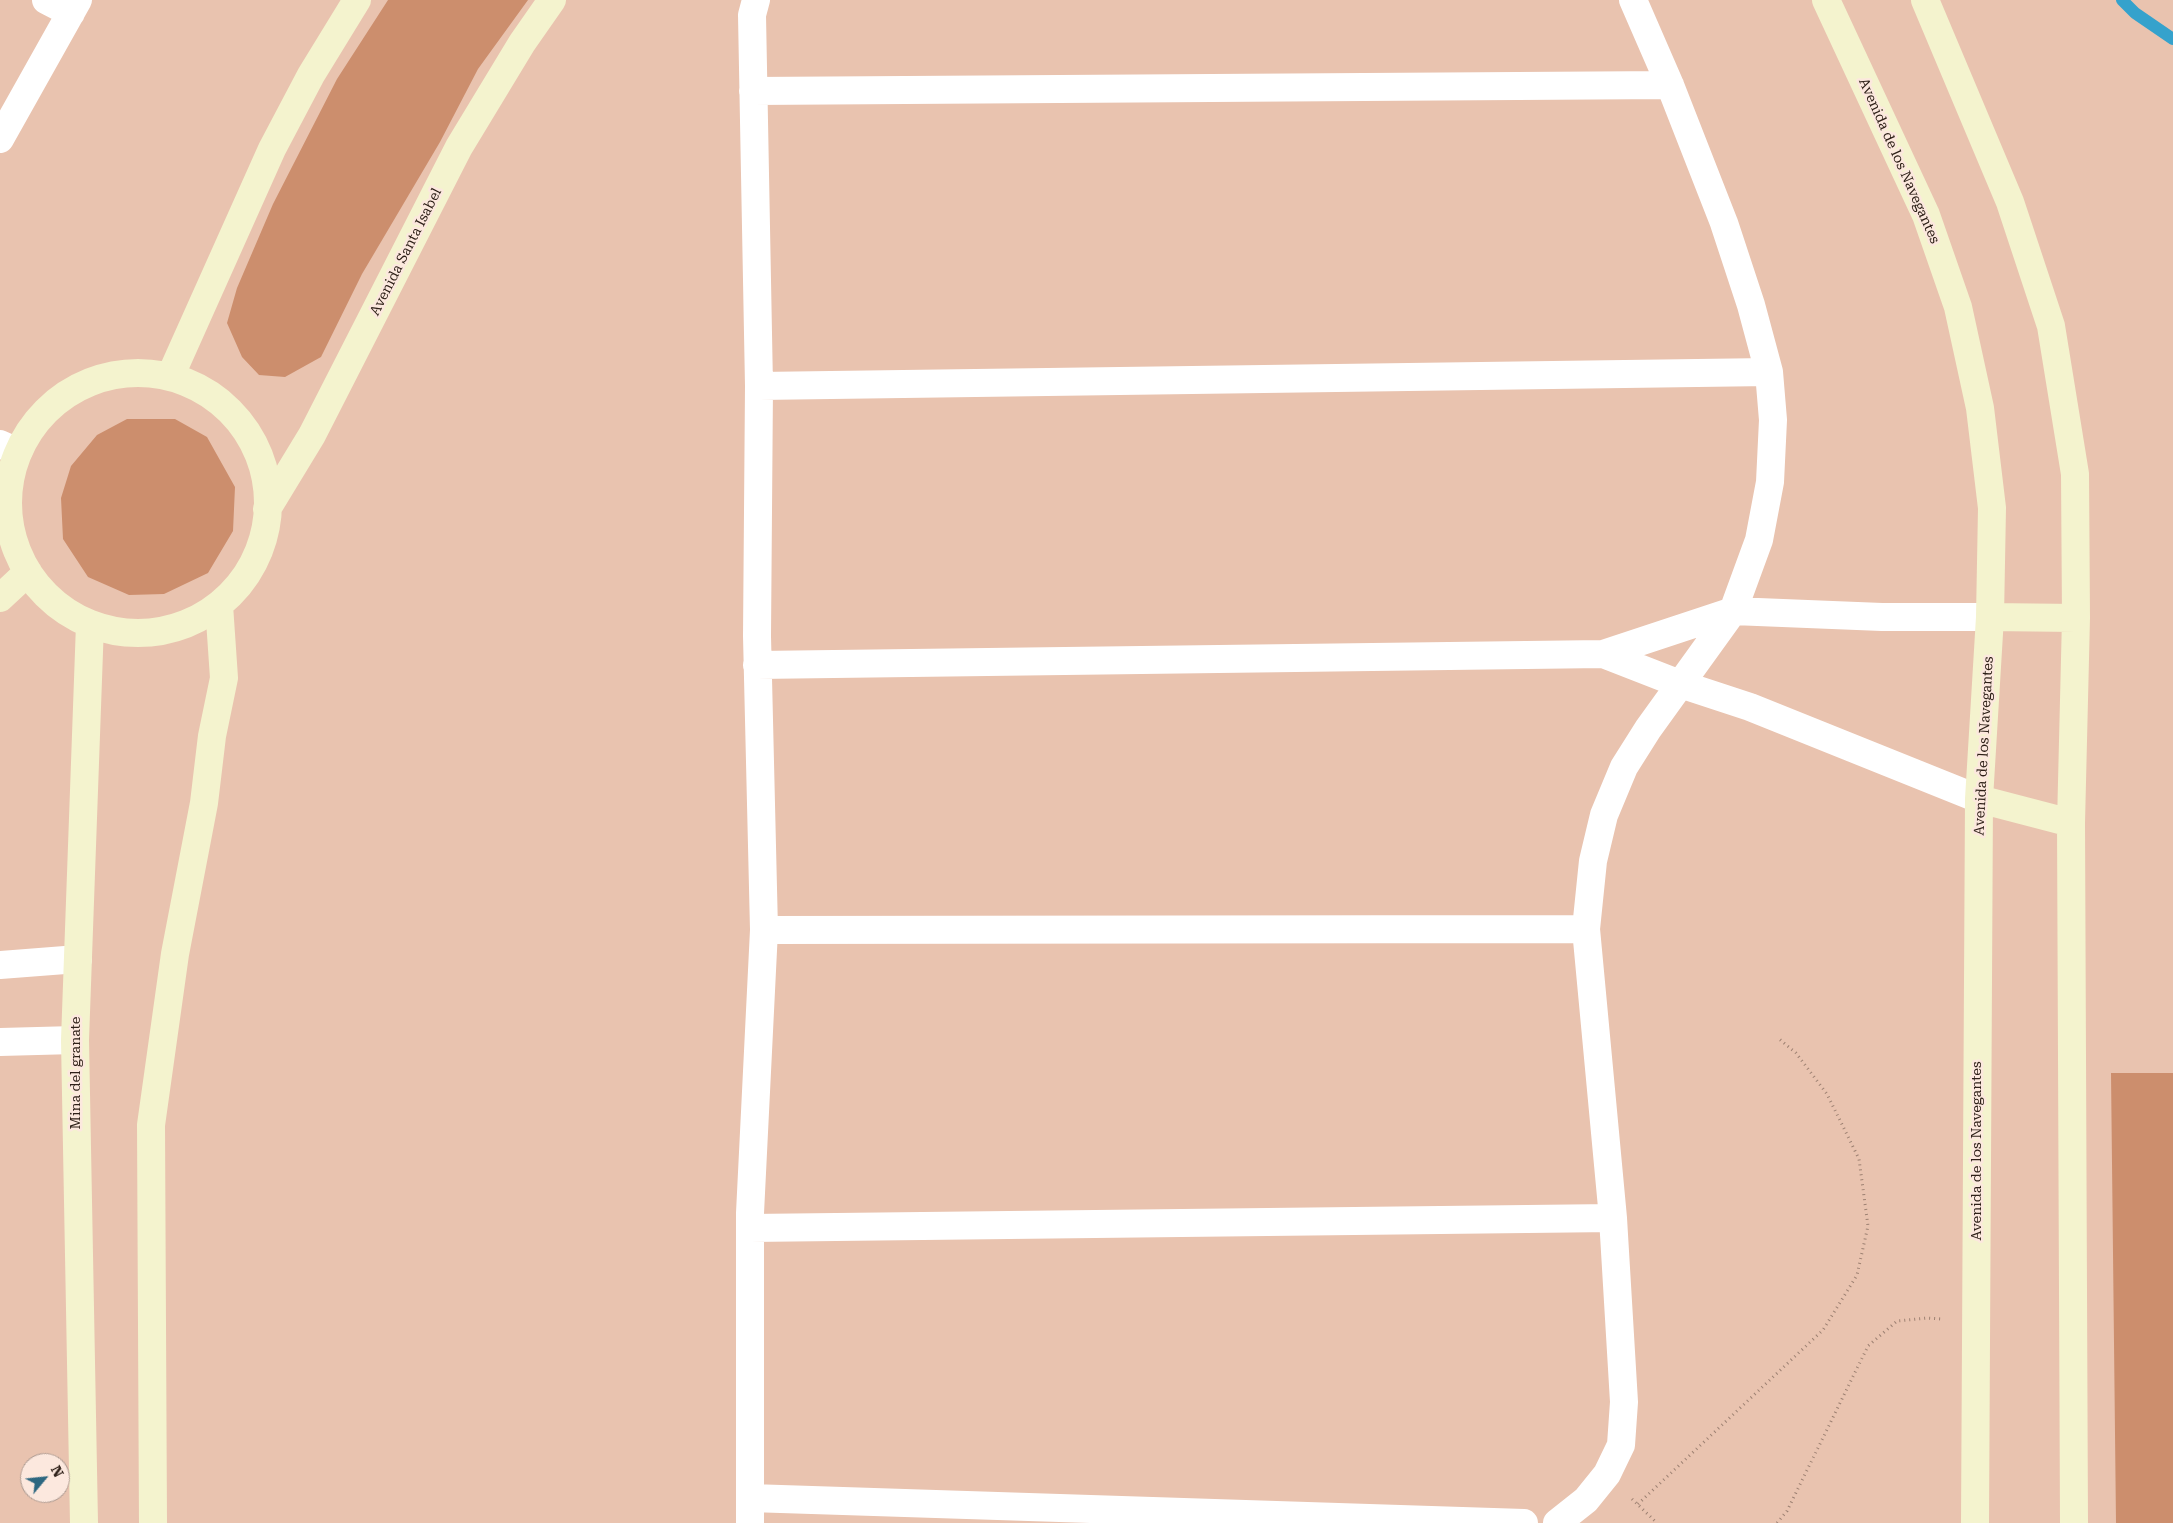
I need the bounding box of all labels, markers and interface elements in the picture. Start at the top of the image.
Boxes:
street label: Avenida de los Navegantes [1855,76,1943,246]
street label: Avenida Santa Isabel [367,186,445,318]
street label: Avenida de los Navegantes [1971,656,1997,836]
street label: Mina del granate [68,1017,84,1129]
street label: Avenida de los Navegantes [1969,1061,1985,1241]
north arrow [20,1453,70,1503]
text: N [48,1463,67,1480]

